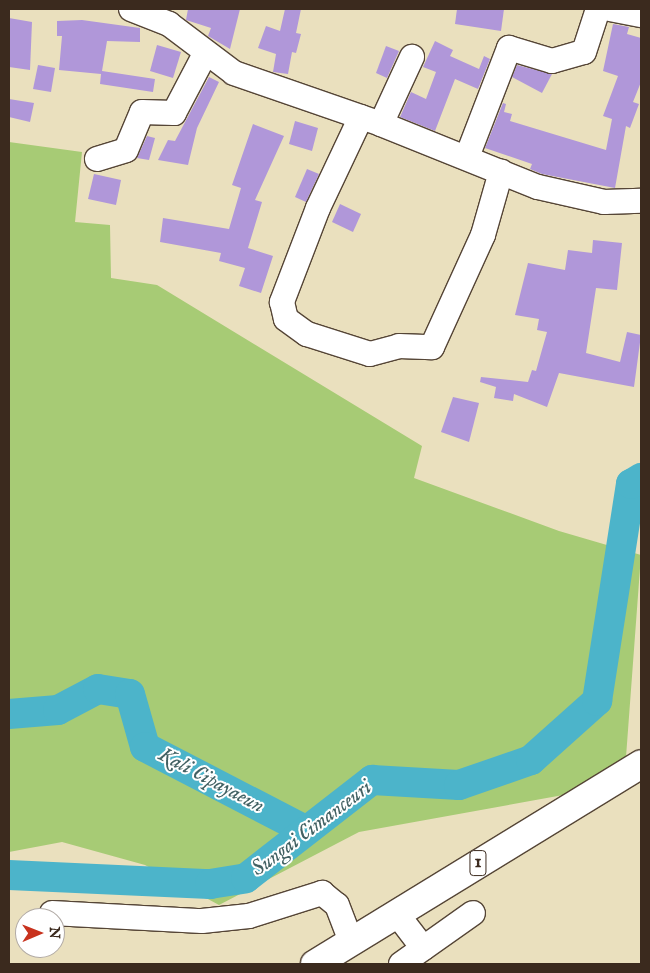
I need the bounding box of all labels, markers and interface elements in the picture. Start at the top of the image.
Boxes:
water label: Kali Cipayaeun [154,743,268,819]
water label: Sungai Cimanceuri [247,776,377,882]
road number: 1 [469,846,487,880]
north arrow [15,908,65,958]
text: N [45,927,63,939]

